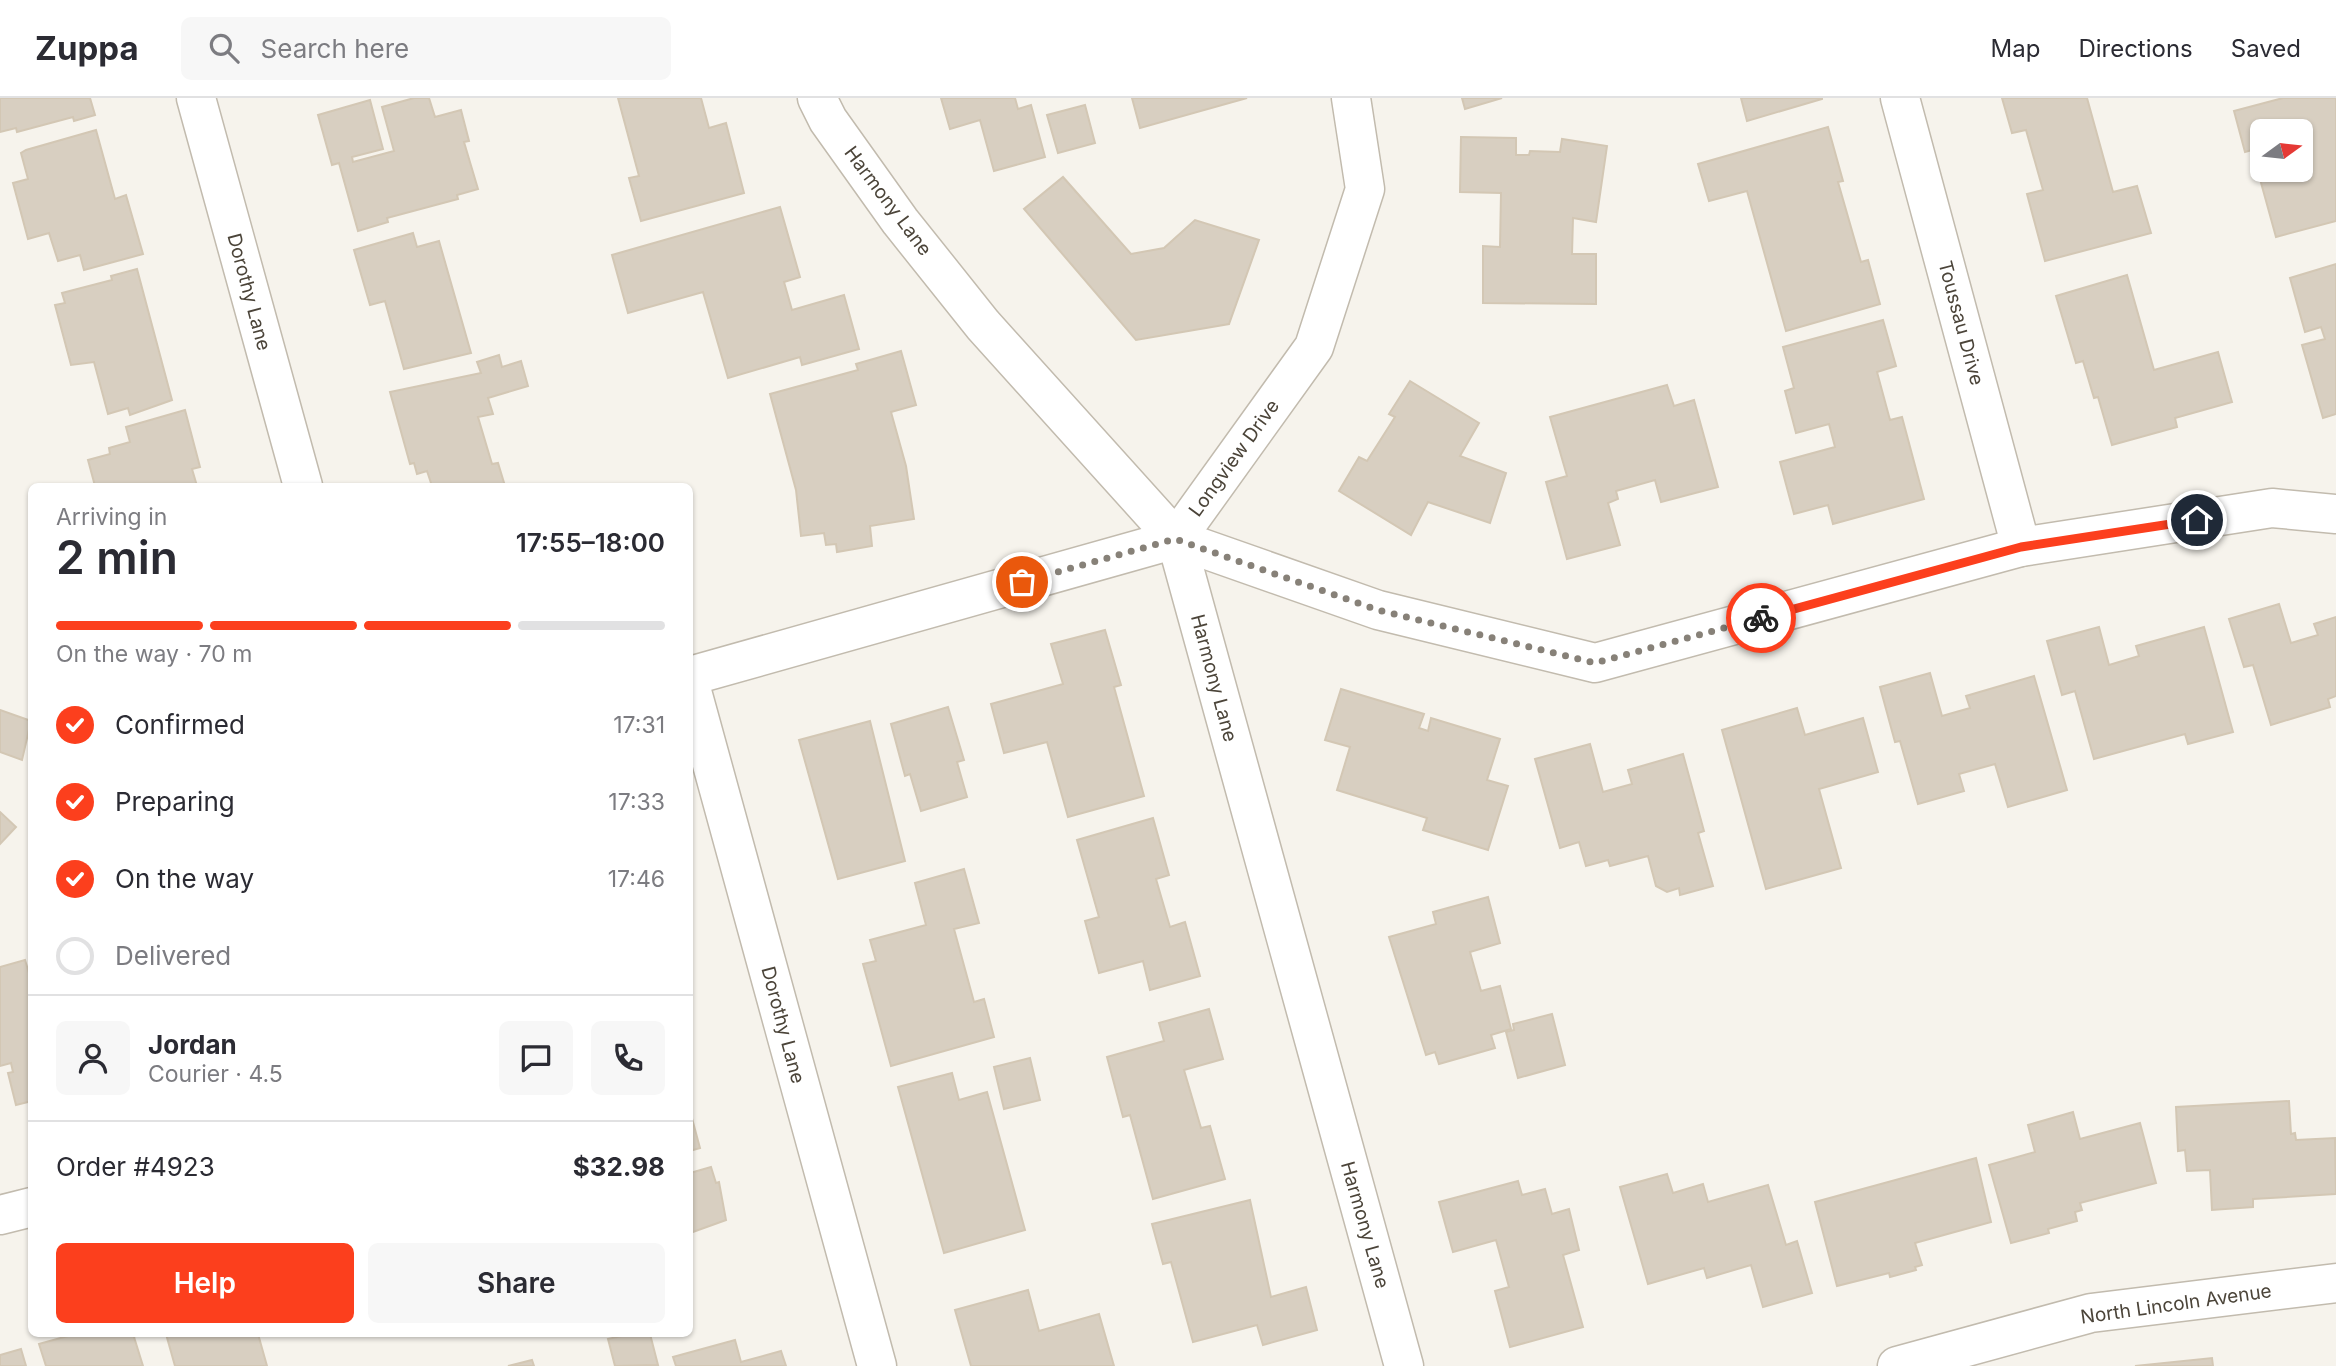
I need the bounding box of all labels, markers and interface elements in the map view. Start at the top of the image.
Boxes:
search box [181,17,671,80]
text: Zuppa [35,28,139,68]
icon: search [205,29,243,67]
text: Search here [261,33,409,64]
text: Map [1991,34,2040,63]
text: Directions [2078,34,2193,63]
text: Saved [2231,34,2301,63]
north arrow [2250,119,2314,182]
map controls [2250,119,2313,182]
street label: Harmony Lane [839,142,937,260]
street label: Dorothy Lane [222,231,276,353]
street label: Toussau Drive [1933,258,1989,388]
street label: Longview Drive [1184,395,1284,521]
pin [2167,490,2227,550]
icon: home [2178,501,2216,539]
text: Arriving in [56,503,167,531]
text: 17:55–18:00 [516,527,665,558]
text: 2 min [56,529,178,585]
pin [992,552,1052,612]
icon: bag [1003,563,1041,601]
courier [1726,583,1796,653]
icon: bike [1742,599,1780,637]
street label: Harmony Lane [1186,612,1242,744]
text: On the way · 70 m [56,640,252,668]
icon: check [56,706,94,744]
text: Confirmed [115,709,245,740]
text: 17:31 [613,711,665,739]
icon: check [56,783,94,821]
text: Preparing [115,786,235,817]
text: 17:33 [608,788,665,816]
icon: check [56,860,94,898]
text: On the way [115,863,254,894]
text: 17:46 [608,865,665,893]
text: Delivered [115,940,231,971]
street label: Dorothy Lane [756,964,810,1086]
button: person [56,1021,130,1095]
button: chat [499,1021,573,1095]
button: phone [591,1021,665,1095]
text: Jordan [148,1029,237,1060]
text: Courier · 4.5 [148,1060,283,1088]
text: Order #4923 [56,1151,215,1182]
text: $32.98 [573,1151,665,1182]
street label: Harmony Lane [1336,1159,1394,1291]
button: Help [56,1243,354,1323]
button: Share [368,1243,665,1323]
street label: North Lincoln Avenue [2079,1279,2273,1329]

